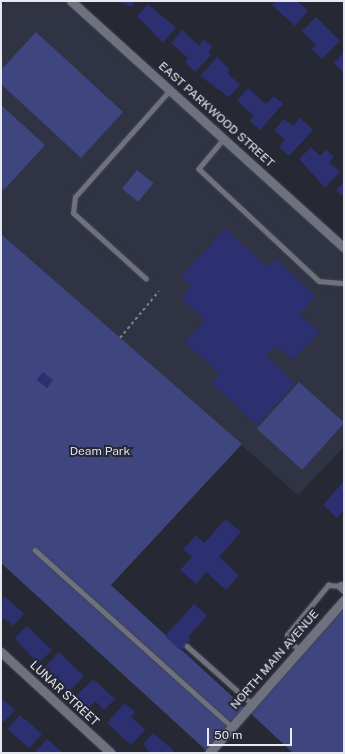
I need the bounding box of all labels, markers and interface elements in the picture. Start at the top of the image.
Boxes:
street label: EAST PARKWOOD STREET [155,59,277,171]
park label: Deam Park [70,445,130,459]
street label: NORTH MAIN AVENUE [228,607,322,713]
street label: LUNAR STREET [27,658,101,730]
scale bar [209,720,294,746]
text: 50 m [214,728,242,742]

